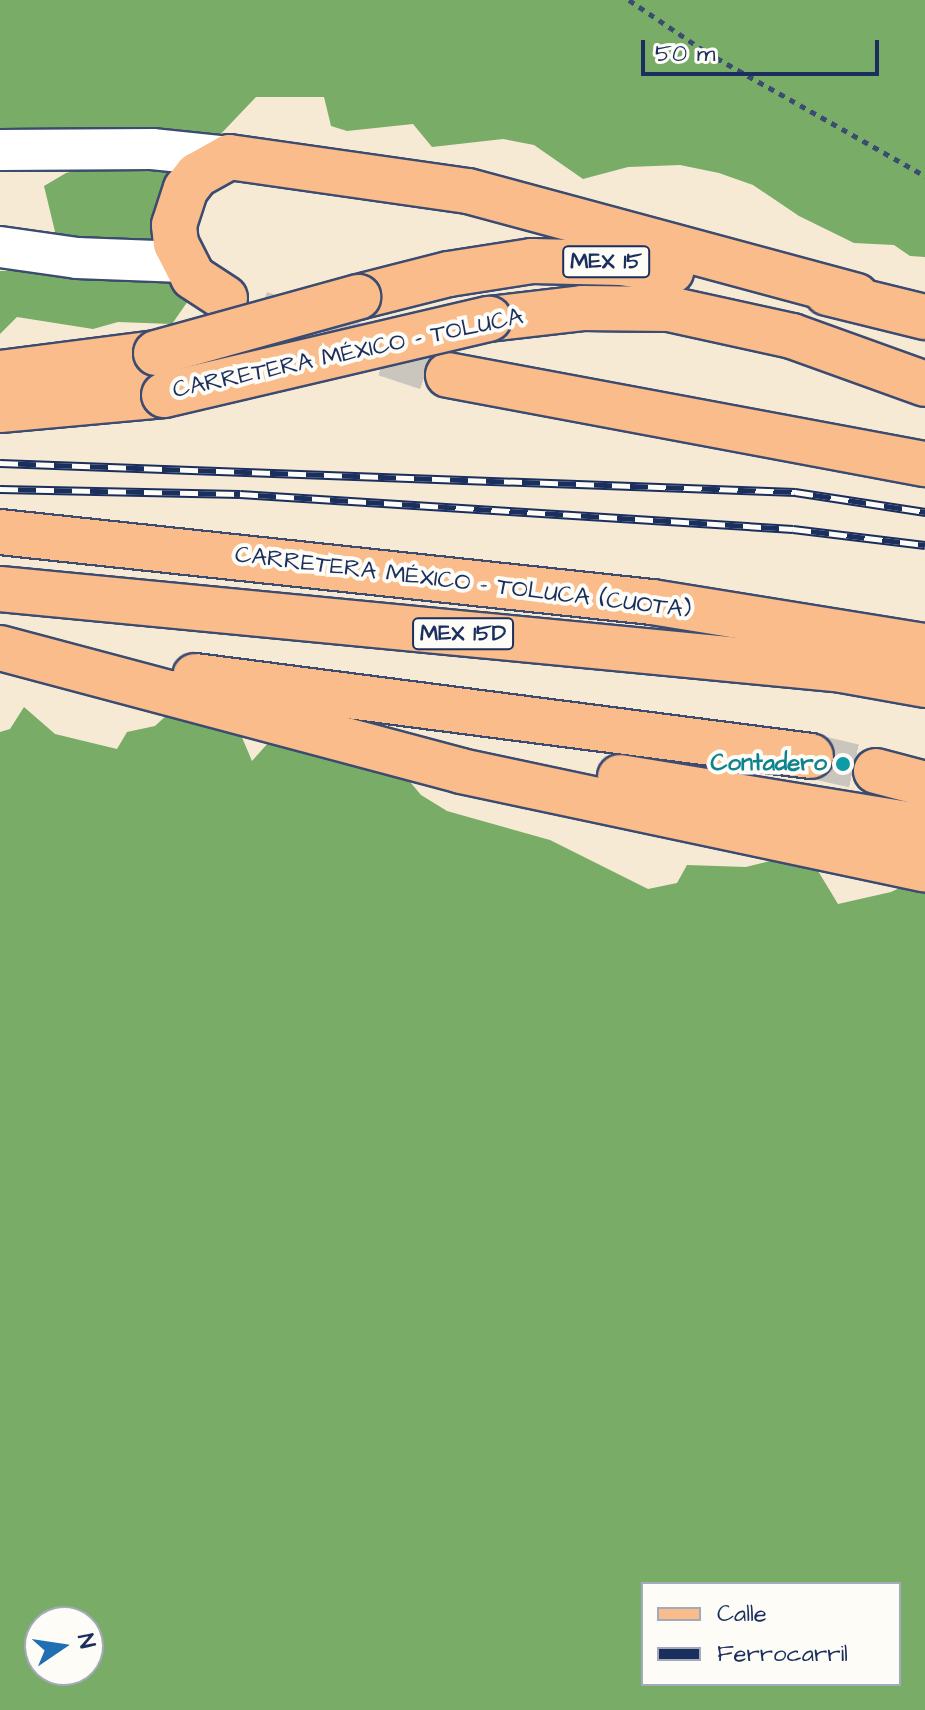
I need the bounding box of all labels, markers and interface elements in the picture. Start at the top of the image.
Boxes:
scale bar [645,24,883,74]
text: 50 m [655,37,715,71]
road number: MEX 15 [562,244,650,280]
street label: CARRETERA MÉXICO - TOLUCA [170,303,526,405]
street label: CARRETERA MÉXICO - TOLUCA (CUOTA) [233,541,693,625]
road number: MEX 15D [411,616,515,652]
place label: Contadero [711,750,827,778]
marker: Contadero [834,755,852,773]
legend [641,1582,901,1686]
text: Calle [717,1597,767,1631]
north arrow [24,1606,104,1686]
text: N [69,1631,103,1651]
text: Ferrocarril [717,1637,848,1671]

